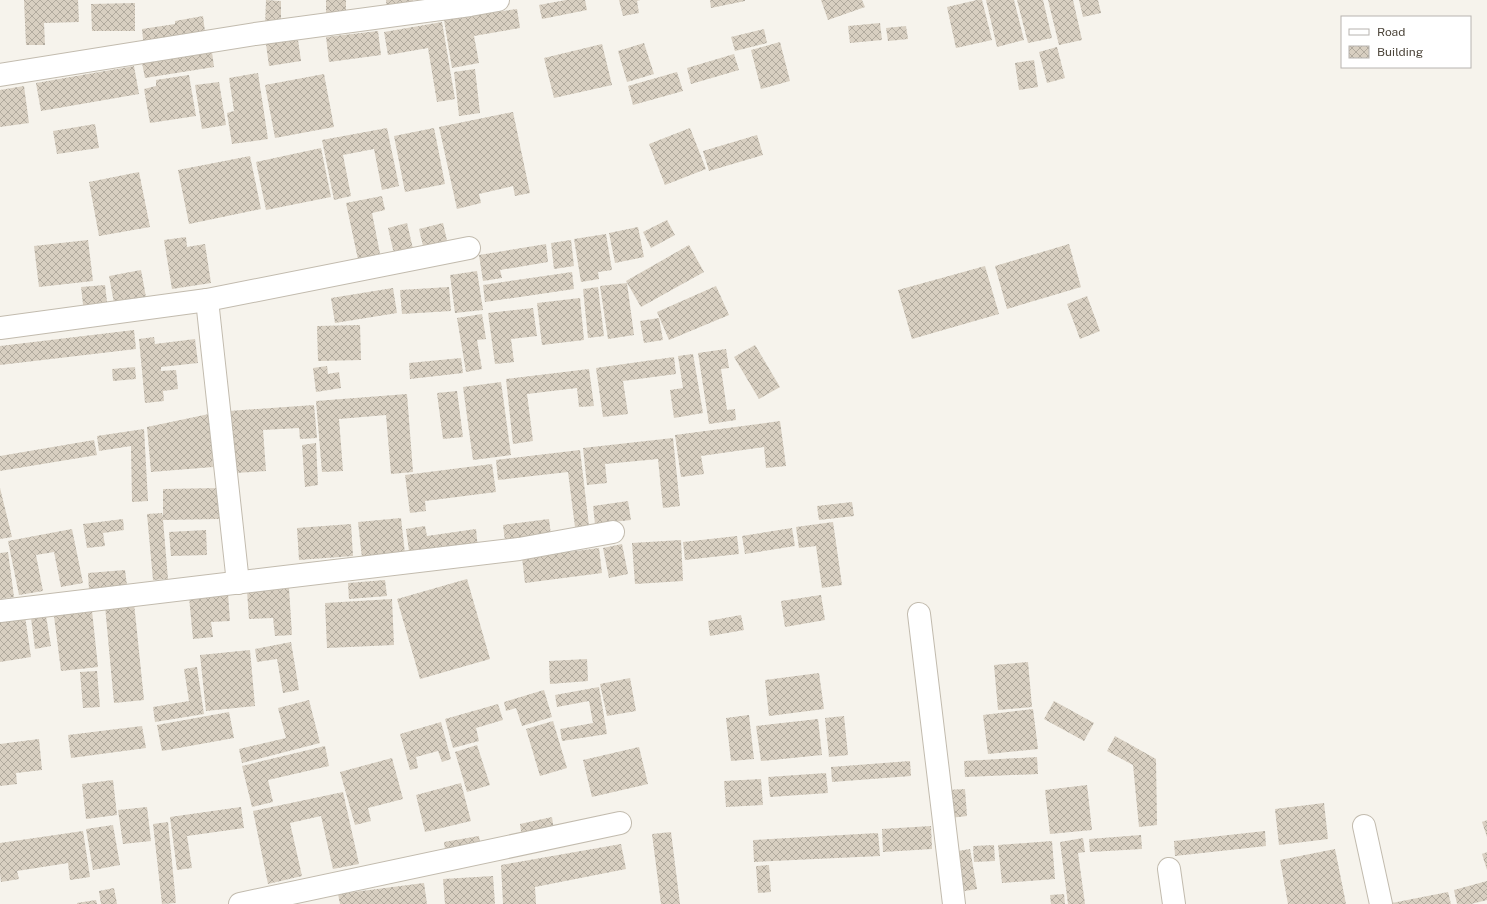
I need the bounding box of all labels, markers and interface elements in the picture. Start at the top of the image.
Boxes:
legend [1341,16,1471,68]
text: Road [1377,25,1405,39]
text: Building [1377,45,1423,59]

